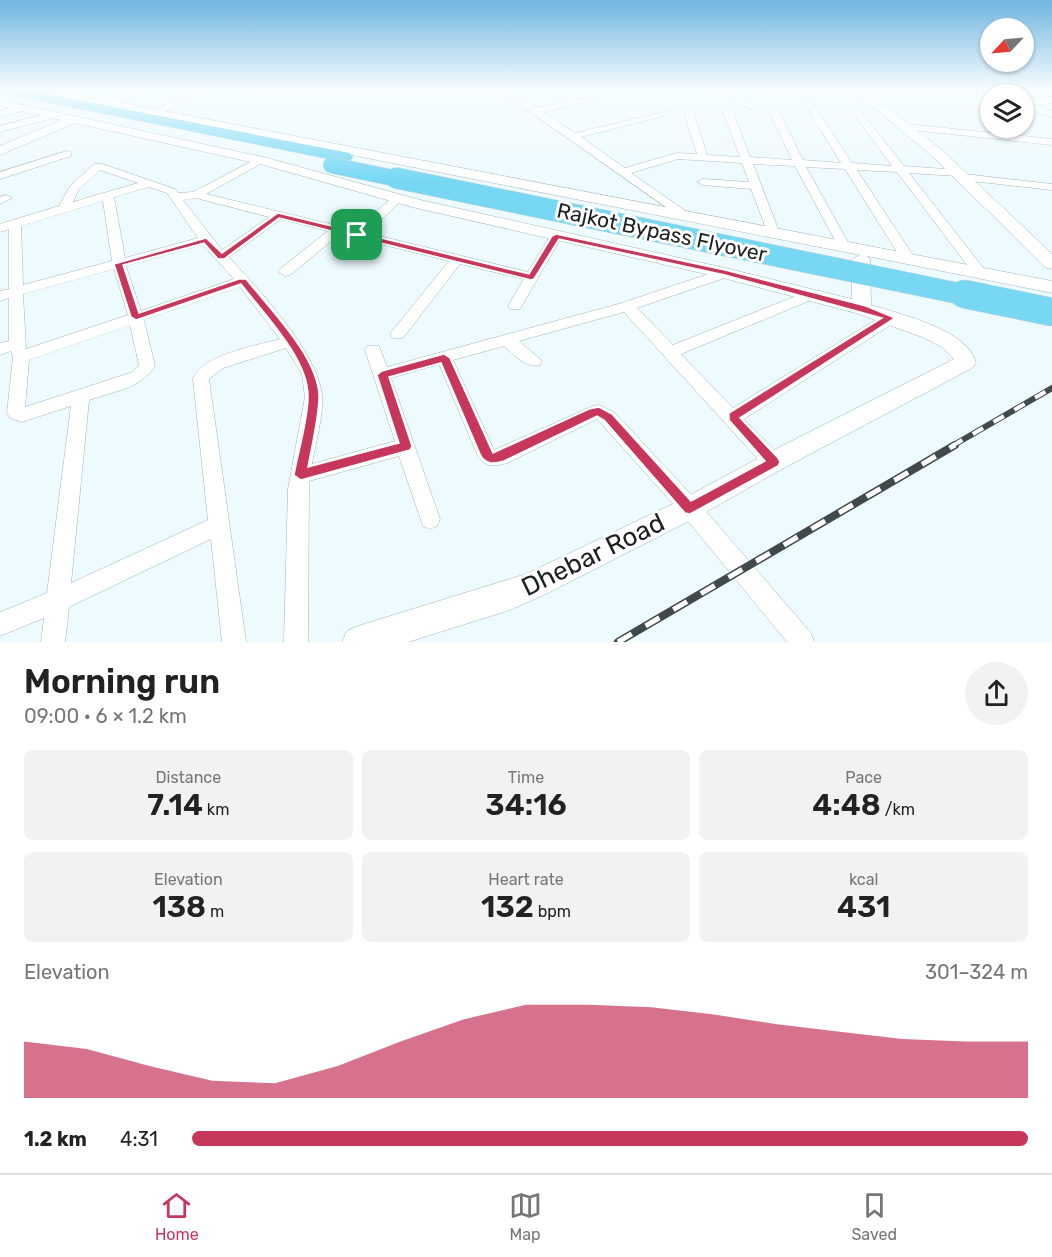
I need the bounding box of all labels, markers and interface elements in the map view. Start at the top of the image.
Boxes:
north arrow [980,18,1034,72]
map controls [980,18,1034,138]
button: layers [980,84,1034,138]
street label: Rajkot Bypass Flyover [555,198,769,266]
pin [331,209,382,260]
icon: arrive [340,218,373,251]
street label: Dhebar Road [516,507,670,603]
text: Morning run [24,662,220,701]
button: share [965,662,1028,725]
text: 09:00 · 6 × 1.2 km [24,704,187,728]
text: Distance [156,768,221,787]
text: Time [508,768,544,787]
text: Pace [845,768,882,787]
text: 7.14 [147,787,203,823]
text: 34:16 [485,787,567,823]
text: 4:48 [812,787,881,823]
text: km [203,800,229,819]
text: /km [881,800,915,819]
text: Elevation [154,870,223,889]
text: Heart rate [488,870,564,889]
text: kcal [849,870,878,889]
text: 138 [152,889,206,925]
text: 132 [481,889,534,925]
text: 431 [837,889,890,925]
text: m [206,902,224,921]
text: bpm [534,902,571,921]
text: Elevation [24,960,110,984]
text: 301–324 m [925,960,1028,984]
text: 1.2 km [24,1127,87,1151]
text: 4:31 [120,1127,158,1151]
tab: Home [155,1189,199,1244]
tab: Map [509,1189,542,1244]
tab: Saved [851,1189,897,1244]

